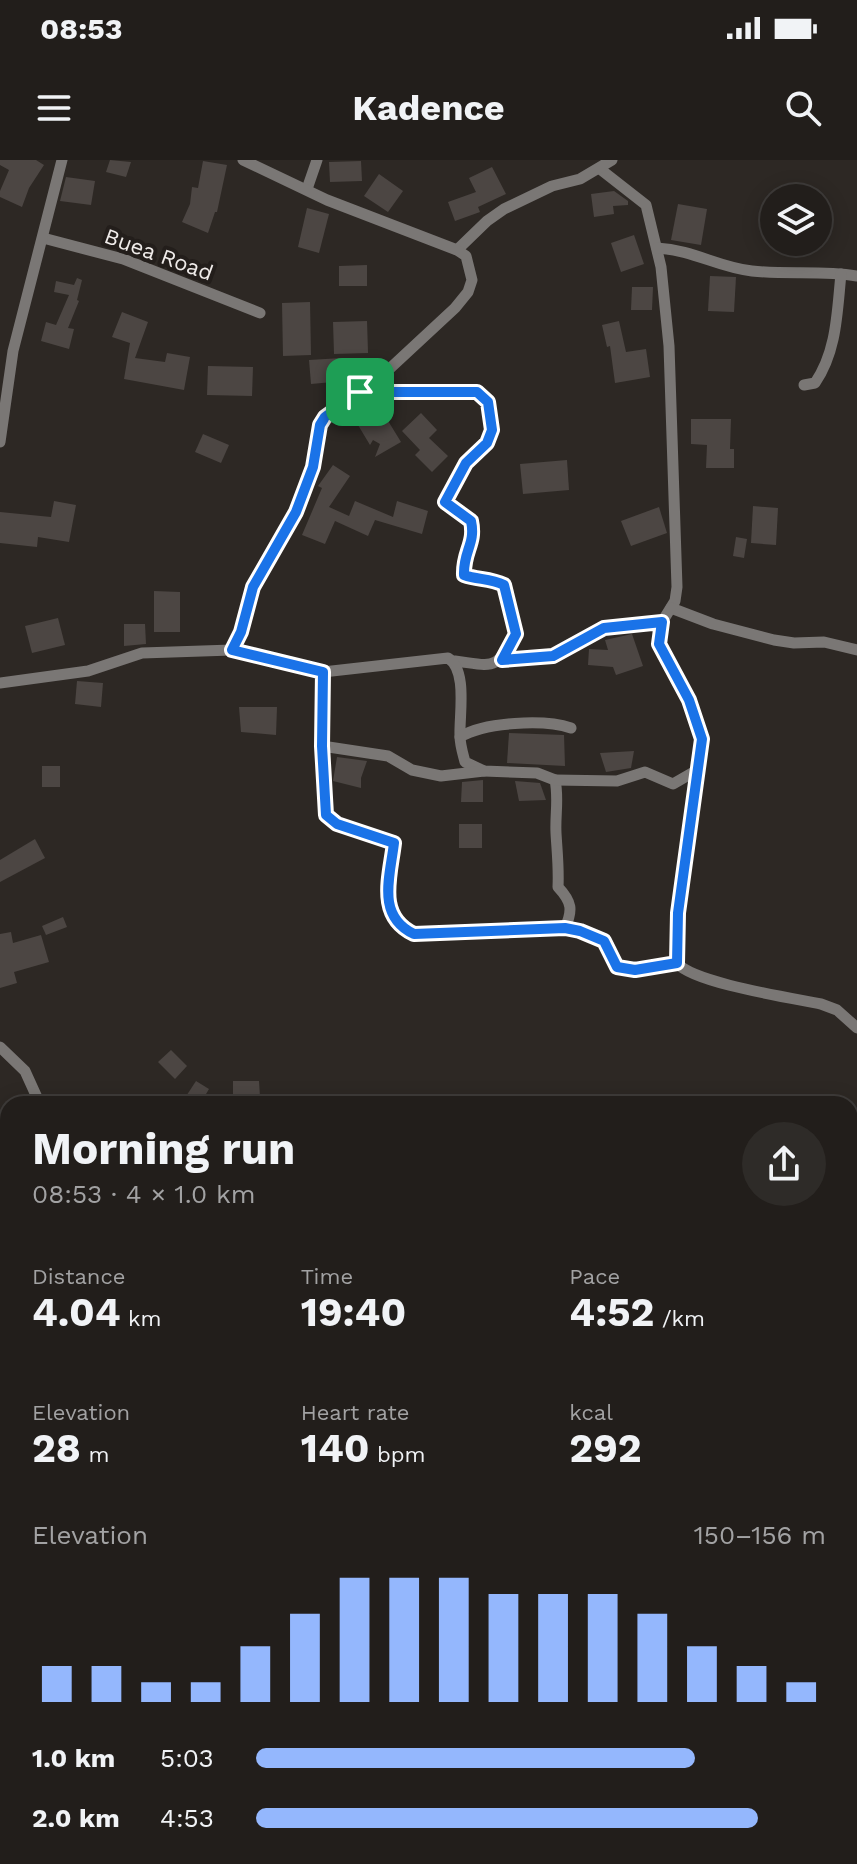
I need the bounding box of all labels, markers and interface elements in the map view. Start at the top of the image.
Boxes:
text: 08:53 [40,11,122,46]
icon: menu [32,86,76,130]
icon: search [781,86,825,130]
text: Kadence [352,87,505,129]
map controls [760,184,832,256]
button: layers [760,184,832,256]
street label: Buea Road [101,223,217,286]
pin [326,358,394,426]
icon: arrive [338,370,382,414]
button: share [742,1122,826,1206]
text: Morning run [32,1123,295,1175]
text: 08:53 · 4 × 1.0 km [32,1179,256,1209]
text: Distance [32,1264,126,1289]
text: Time [301,1264,353,1289]
text: Pace [569,1264,620,1289]
text: 4.04 [32,1289,120,1336]
text: 19:40 [301,1289,406,1336]
text: 4:52 [569,1289,654,1336]
text: km [120,1306,161,1331]
text: /km [654,1306,705,1331]
text: Elevation [32,1400,130,1425]
text: Heart rate [301,1400,409,1425]
text: kcal [569,1400,613,1425]
text: 28 [32,1425,81,1472]
text: 140 [301,1425,370,1472]
text: 292 [569,1425,642,1472]
text: m [81,1442,109,1467]
text: bpm [370,1442,426,1467]
text: Elevation [32,1520,148,1550]
text: 150–156 m [694,1520,826,1550]
text: 1.0 km [32,1743,115,1773]
text: 5:03 [160,1743,214,1773]
text: 2.0 km [32,1803,120,1833]
text: 4:53 [160,1803,214,1833]

